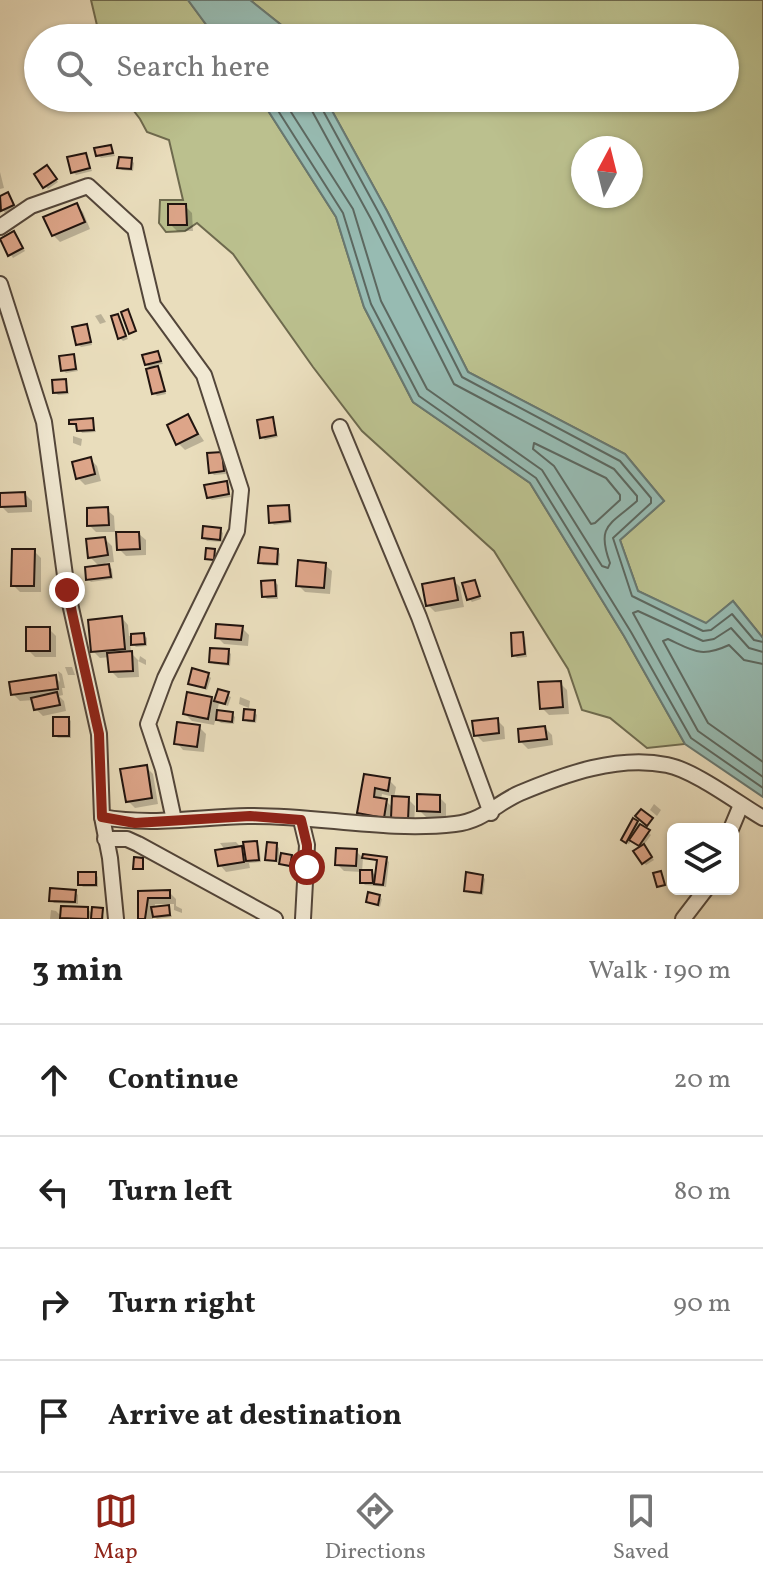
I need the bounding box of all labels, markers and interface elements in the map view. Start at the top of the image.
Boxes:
search box [24,24,739,112]
icon: search [52,46,96,90]
text: Search here [116,47,270,89]
north arrow [571,136,643,208]
route end [49,572,85,608]
map controls [667,823,739,895]
button: layers [667,823,739,895]
route start [289,849,325,885]
text: 3 min [32,948,123,995]
text: Walk · 190 m [588,953,731,989]
icon: ahead [32,1058,76,1102]
text: Continue [108,1059,239,1101]
text: 20 m [673,1062,731,1098]
icon: left [32,1170,76,1214]
text: Turn left [108,1171,232,1213]
text: 80 m [674,1174,731,1210]
icon: right [32,1282,76,1326]
text: Turn right [108,1283,256,1325]
text: 90 m [673,1286,731,1322]
icon: arrive [32,1394,76,1438]
text: Arrive at destination [108,1395,402,1437]
tab: Map [94,1489,138,1568]
tab: Directions [325,1489,426,1568]
tab: Saved [613,1489,669,1568]

